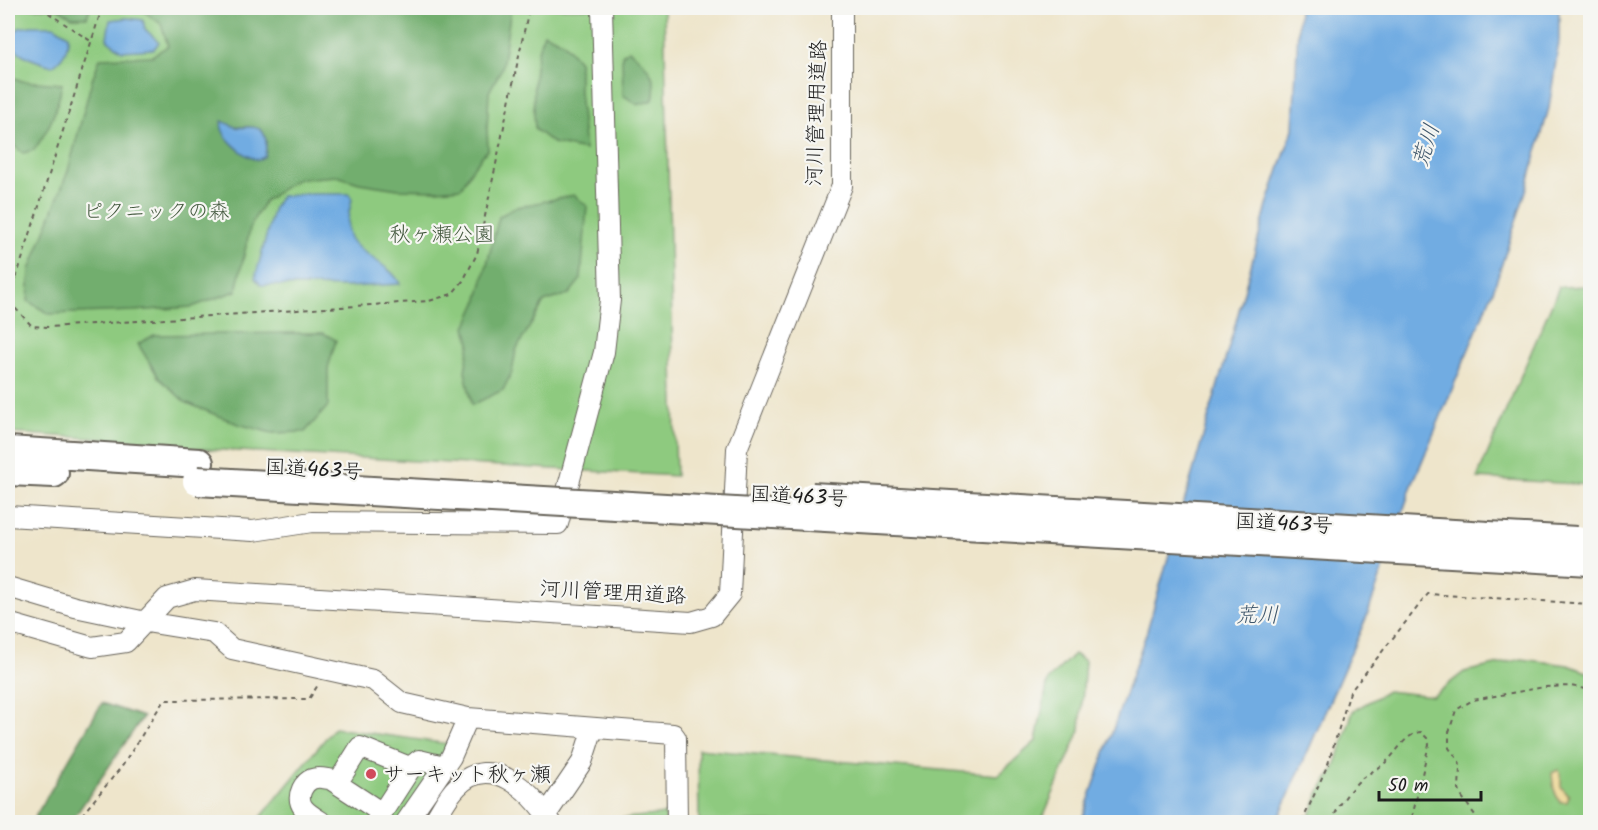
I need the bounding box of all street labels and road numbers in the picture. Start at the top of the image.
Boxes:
street label: 河川管理用道路 [798,39,837,187]
street label: 国道463号 [264,451,364,490]
street label: 国道463号 [749,478,849,517]
street label: 国道463号 [1234,505,1334,544]
street label: 河川管理用道路 [539,573,687,614]

